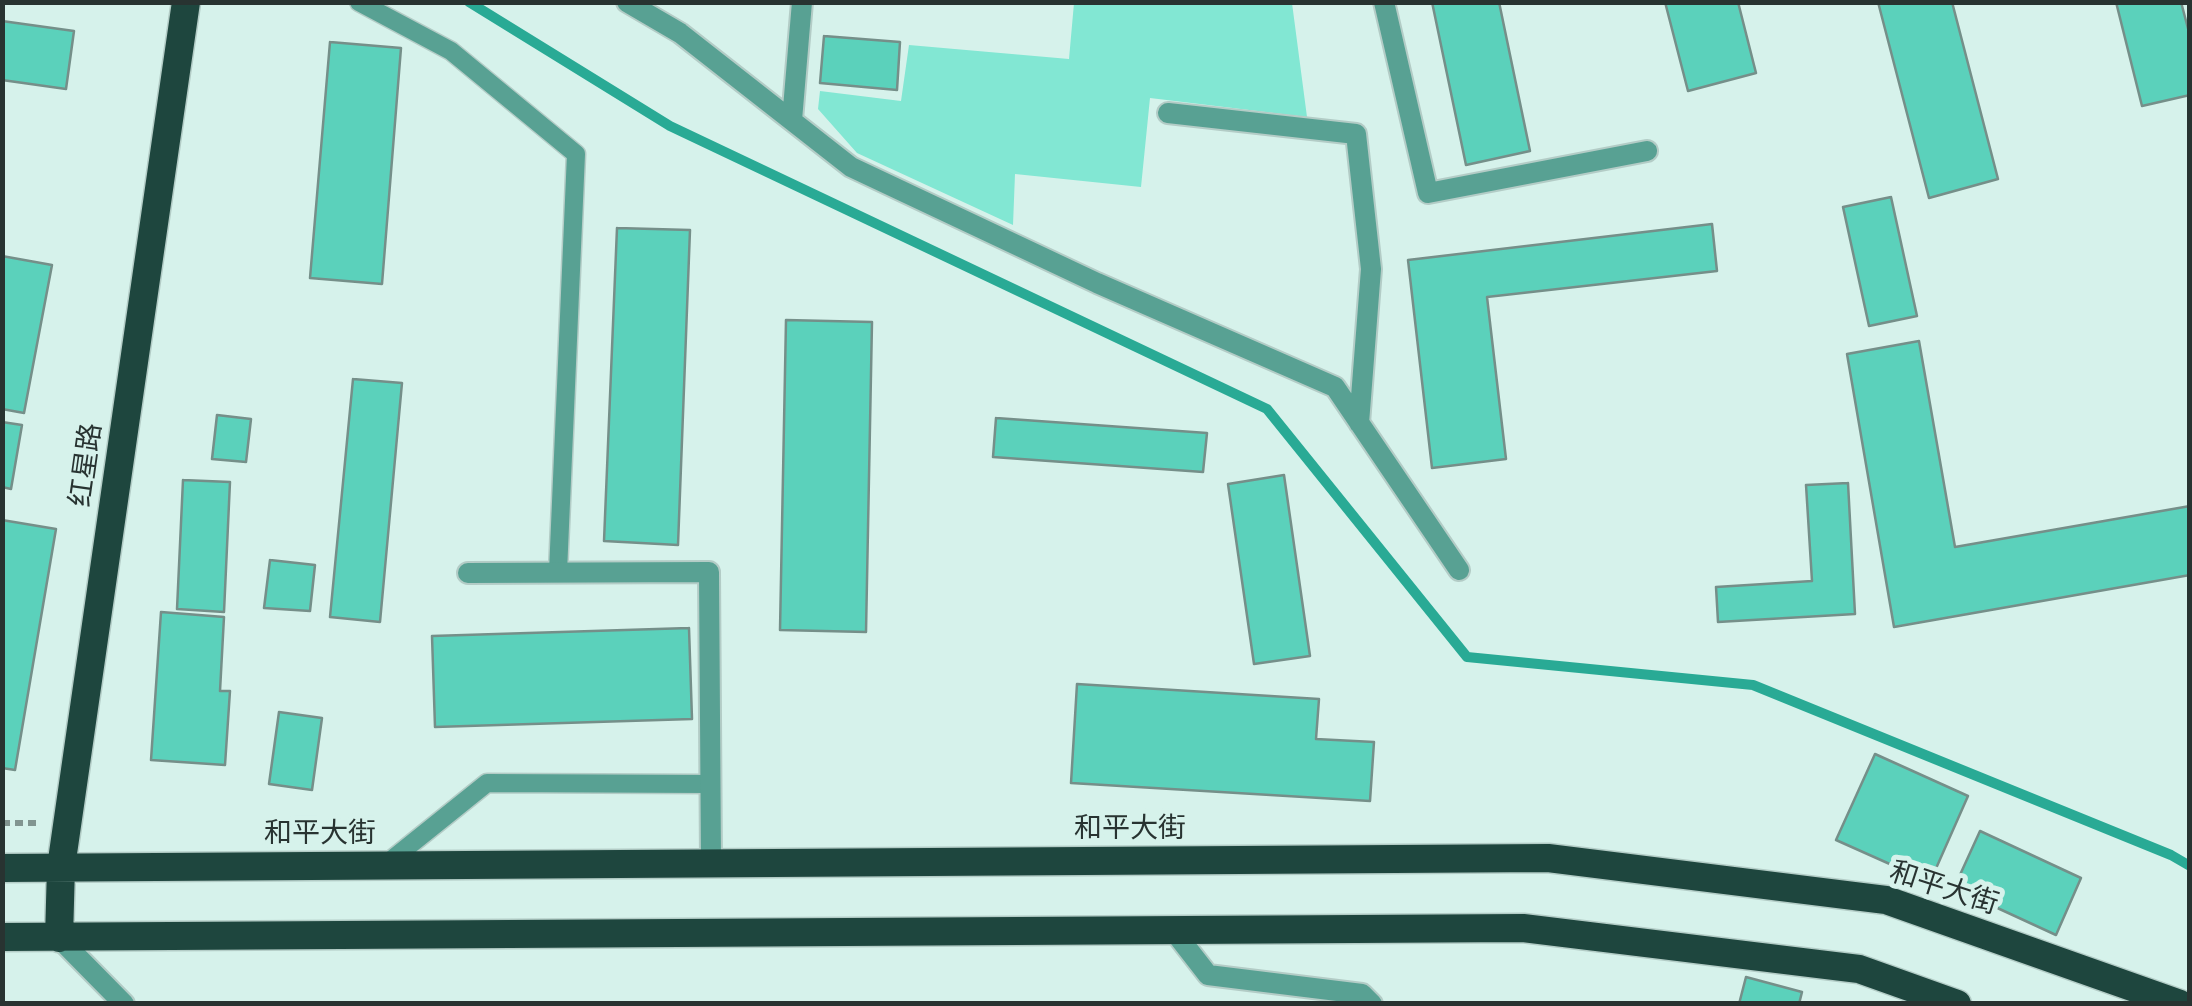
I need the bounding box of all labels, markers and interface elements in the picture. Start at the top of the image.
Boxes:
street label: 红星路 [64,421,108,509]
street label: 和平大街 [1074,811,1186,845]
street label: 和平大街 [264,816,376,850]
street label: 和平大街 [1886,855,2002,921]

